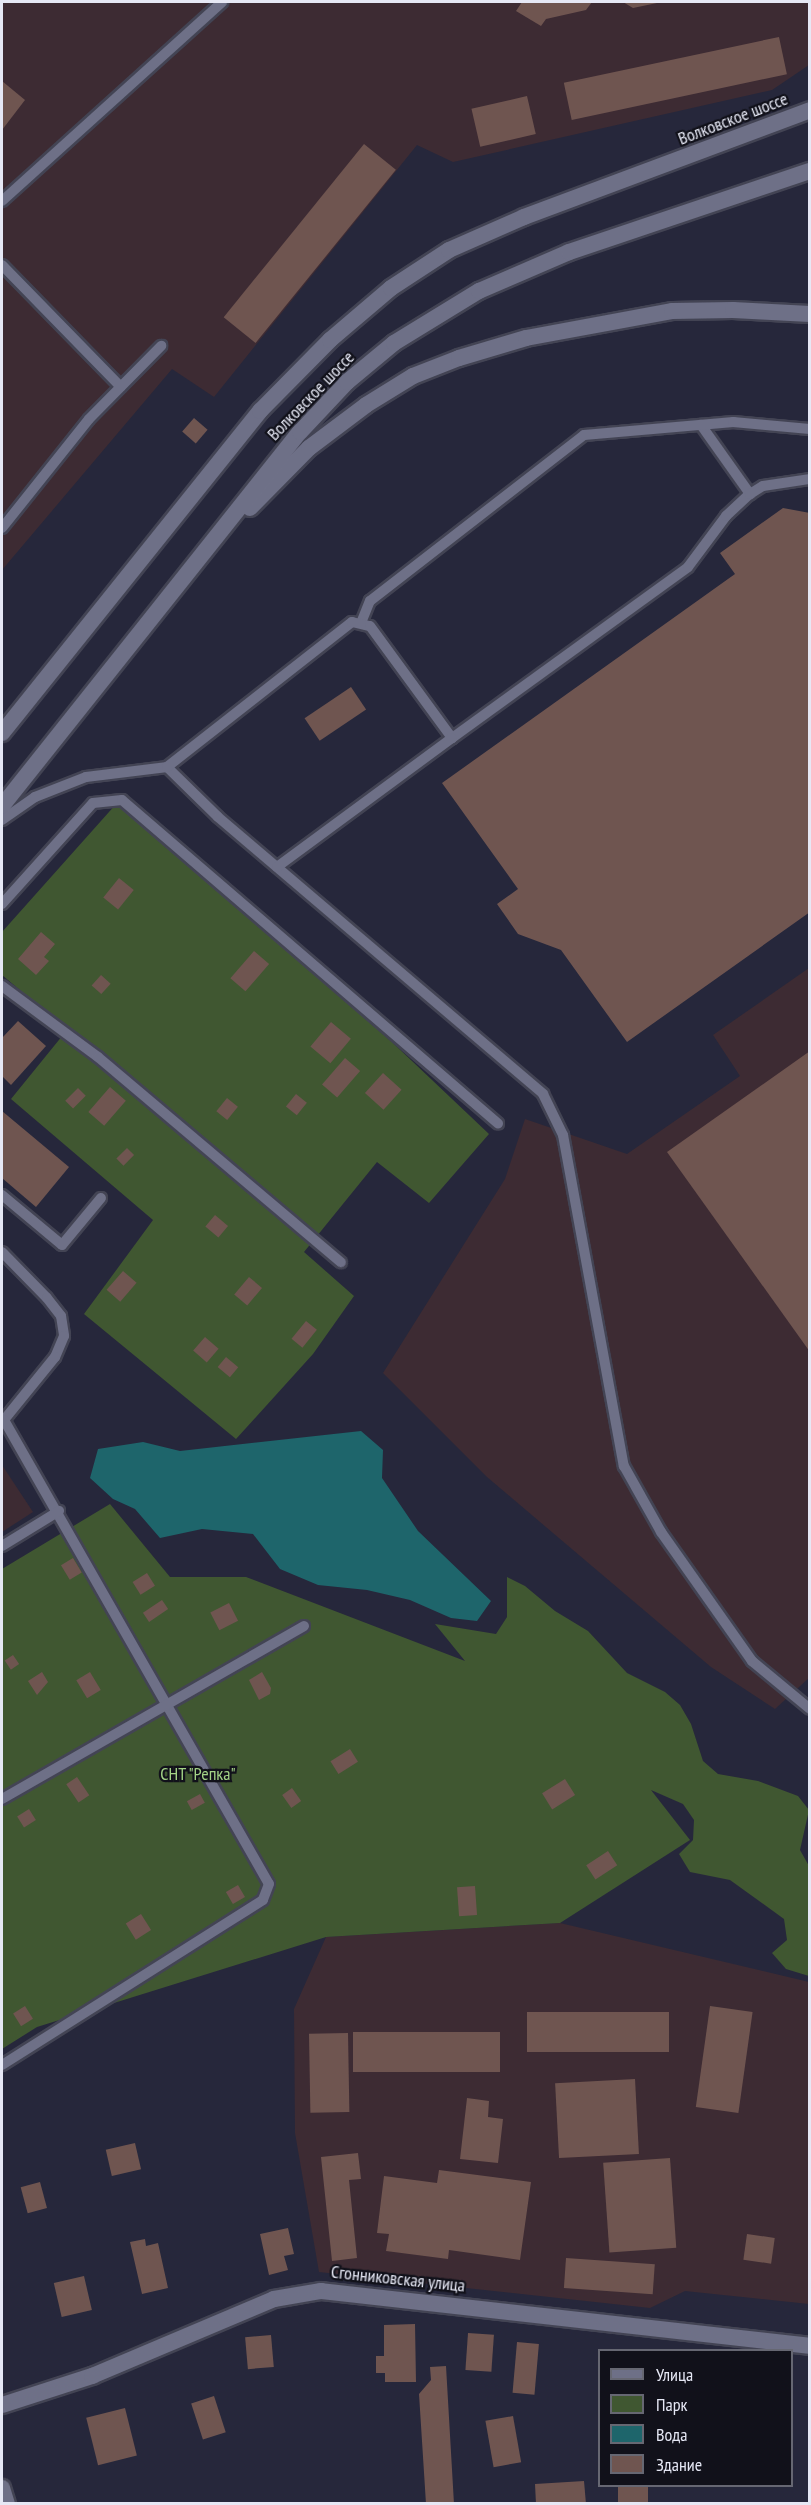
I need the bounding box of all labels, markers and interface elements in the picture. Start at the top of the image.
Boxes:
street label: Волковское шоссе [675,88,791,150]
street label: Волковское шоссе [263,347,359,445]
park label: СНТ "Репка" [160,1763,236,1785]
street label: Сгонниковская улица [330,2261,466,2297]
legend [598,2349,793,2487]
text: Улица [656,2363,693,2386]
text: Парк [656,2393,687,2416]
text: Вода [656,2423,687,2446]
text: Здание [656,2453,702,2476]

